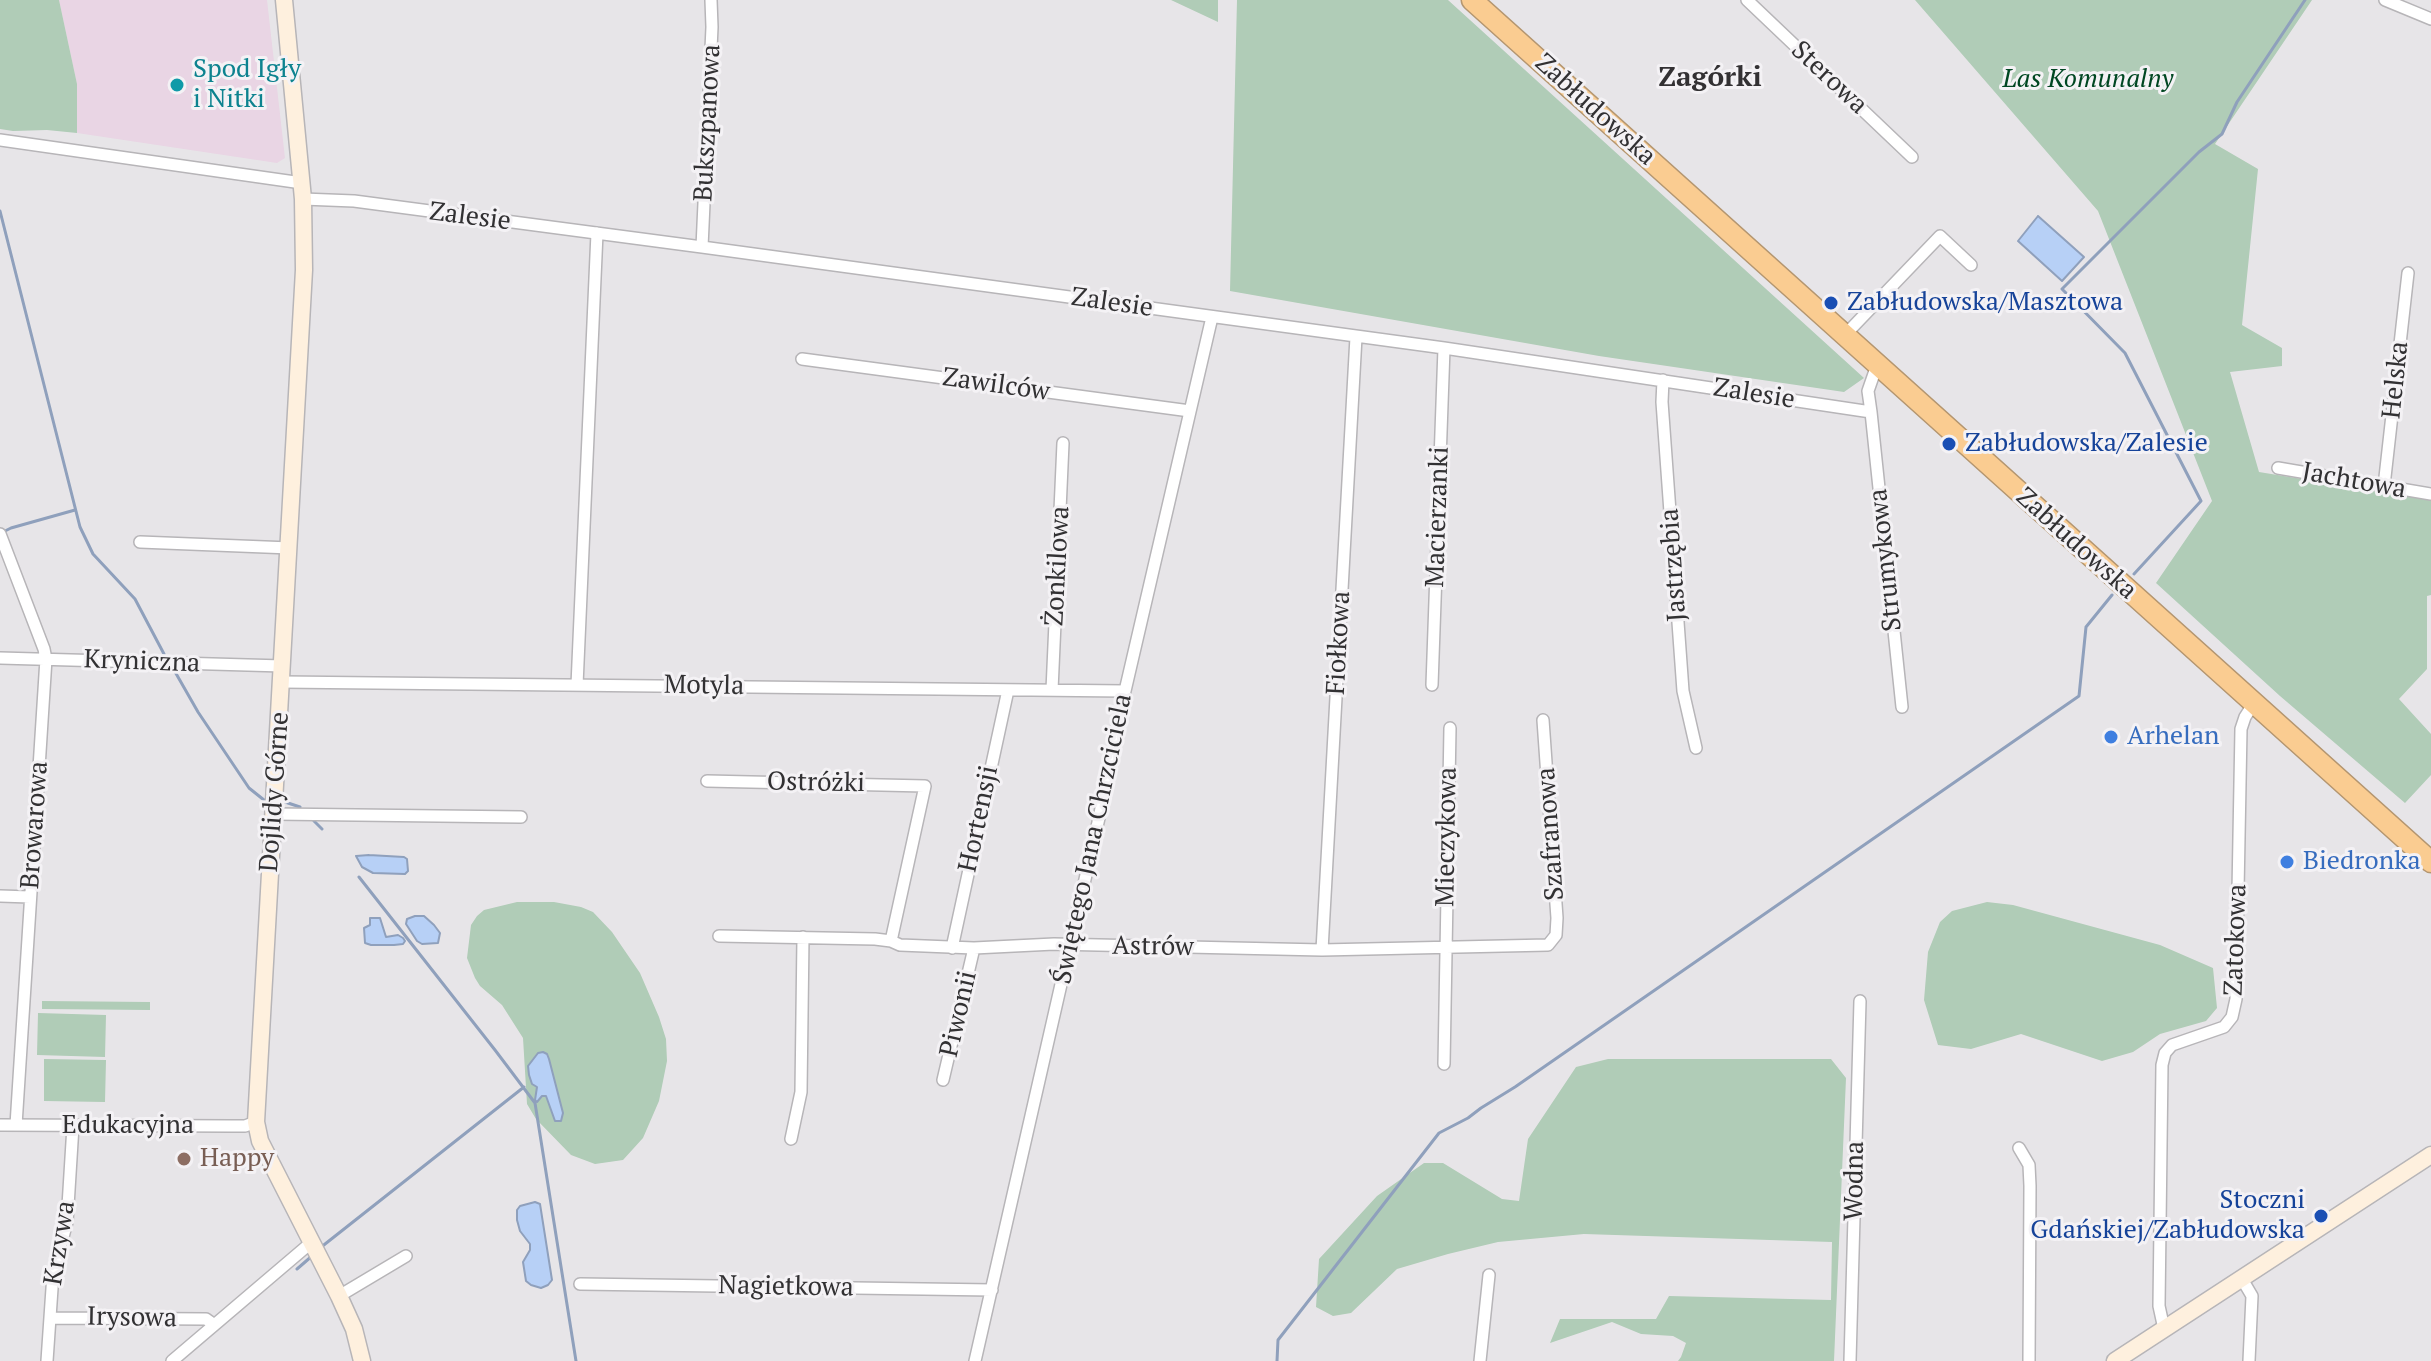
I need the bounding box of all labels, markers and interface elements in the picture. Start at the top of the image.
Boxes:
street label: Sterowa [1784,35,1874,121]
street label: Bukszpanowa [688,43,728,203]
street label: Zabłudowska [1528,48,1662,172]
place label: Spod Igły i Nitki [193,54,301,116]
district label: Zagórki [1658,61,1762,95]
park label: Las Komunalny [2003,64,2173,96]
marker: Spod Igły i Nitki [168,76,186,94]
street label: Zalesie [427,197,513,237]
street label: Zalesie [1069,282,1155,324]
place label: Zabłudowska/Masztowa [1847,287,2123,319]
marker: Zabłudowska/Masztowa [1822,294,1840,312]
street label: Helska [2376,340,2416,420]
street label: Zawilców [940,362,1052,408]
street label: Zalesie [1711,372,1797,416]
place label: Zabłudowska/Zalesie [1965,428,2208,460]
marker: Zabłudowska/Zalesie [1940,435,1958,453]
street label: Macierzanki [1420,446,1456,588]
street label: Jachtowa [2300,457,2408,505]
street label: Zabłudowska [2009,482,2143,606]
street label: Strumykowa [1863,487,1909,633]
street label: Żonkilowa [1039,505,1077,627]
street label: Jastrzębia [1654,507,1694,623]
street label: Fiołkowa [1321,590,1357,696]
street label: Kryniczna [83,644,201,680]
street label: Motyla [664,670,744,702]
street label: Świętego Jana Chrzciciela [1047,691,1139,987]
street label: Dojlidy Górne [254,711,296,873]
place label: Arhelan [2127,721,2219,753]
marker: Arhelan [2102,728,2120,746]
street label: Browarowa [15,760,55,890]
street label: Hortensji [953,763,1005,875]
street label: Szafranowa [1531,766,1571,902]
street label: Ostróżki [767,767,865,799]
street label: Mieczykowa [1430,767,1464,907]
place label: Biedronka [2303,846,2421,878]
marker: Biedronka [2278,853,2296,871]
street label: Zatokowa [2218,883,2254,997]
street label: Astrów [1112,931,1194,963]
street label: Piwonii [934,968,984,1060]
street label: Edukacyjna [62,1110,194,1142]
street label: Wodna [1839,1141,1871,1221]
place label: Happy [200,1143,274,1175]
marker: Happy [175,1150,193,1168]
place label: Stoczni Gdańskiej/Zabłudowska [2030,1185,2305,1246]
street label: Krzywa [38,1199,82,1287]
marker: Stoczni Gdańskiej/Zabłudowska [2312,1207,2330,1225]
street label: Nagietkowa [718,1270,854,1304]
street label: Irysowa [87,1302,177,1334]

